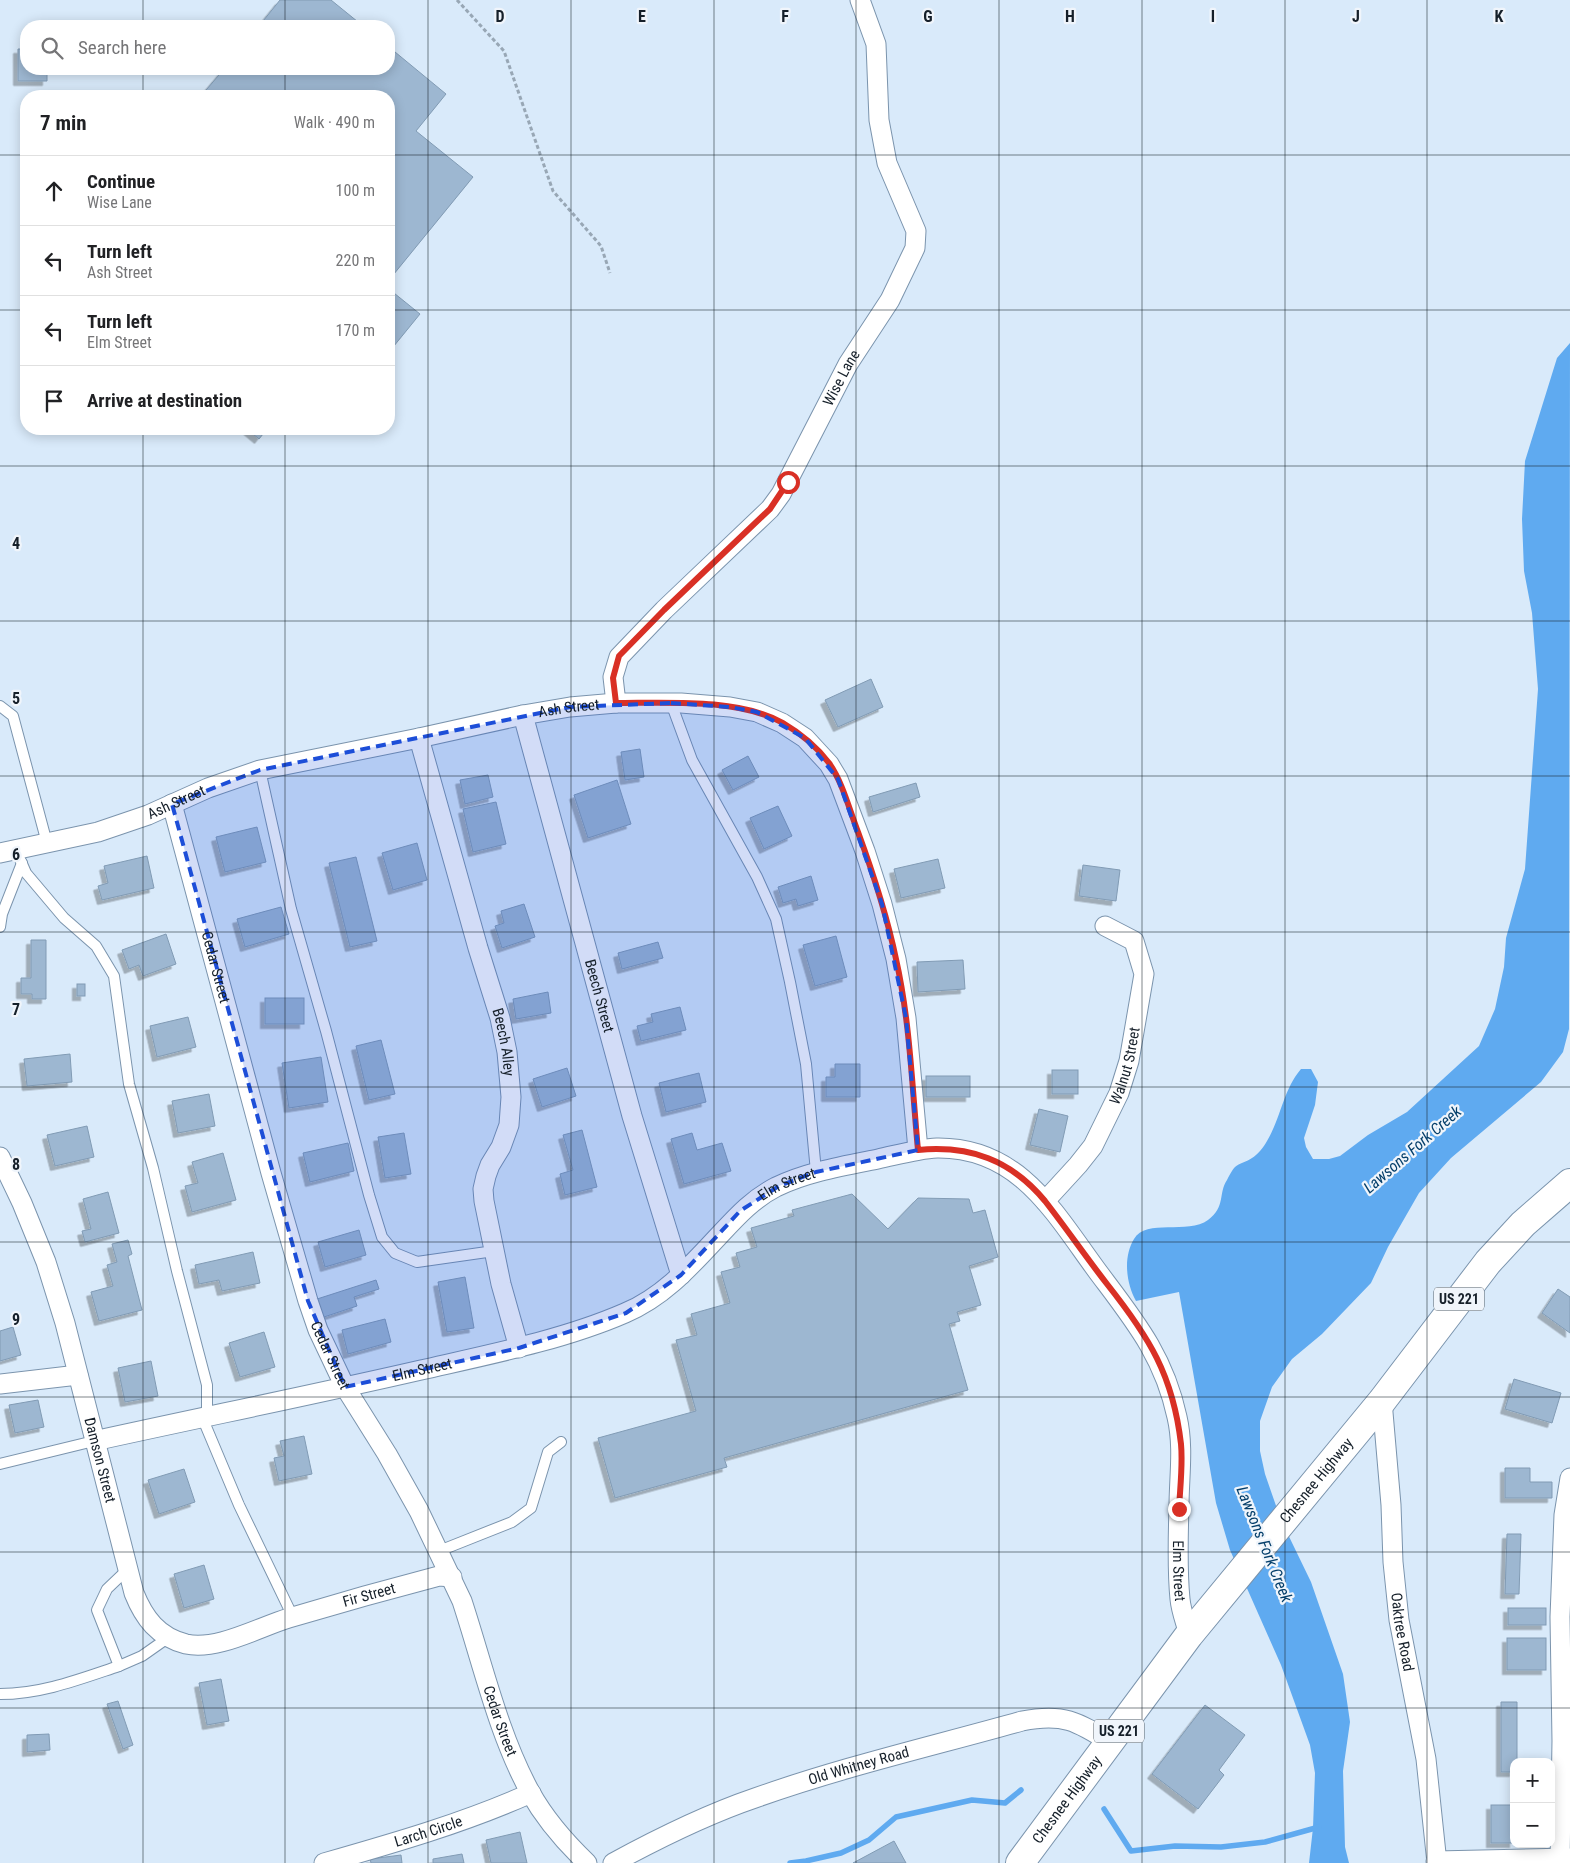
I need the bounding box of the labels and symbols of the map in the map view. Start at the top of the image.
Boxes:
text: D [495,7,505,26]
text: E [638,7,646,26]
text: F [781,7,789,26]
text: G [923,7,933,26]
text: H [1065,7,1075,26]
text: I [1211,7,1215,26]
text: J [1352,7,1360,26]
text: K [1495,7,1504,26]
street label: Wise Lane [819,346,864,409]
route start [777,471,800,494]
text: 4 [12,534,20,553]
text: 5 [12,689,20,708]
street label: Ash Street [537,695,600,721]
street label: Ash Street [145,781,208,823]
text: 6 [12,845,20,864]
street label: Cedar Street [198,929,234,1005]
street label: Beech Street [581,957,618,1034]
text: 7 [12,1000,20,1019]
street label: Beech Alley [488,1006,518,1077]
street label: Walnut Street [1106,1026,1144,1108]
water label: Lawsons Fork Creek [1360,1101,1466,1197]
text: 8 [12,1155,20,1174]
street label: Elm Street [754,1164,817,1205]
road number: US 221 [1434,1288,1484,1310]
text: 9 [12,1310,20,1329]
street label: Cedar Street [307,1319,354,1392]
street label: Elm Street [391,1354,454,1385]
street label: Damson Street [80,1415,120,1505]
street label: Chesnee Highway [1276,1434,1357,1527]
water label: Lawsons Fork Creek [1233,1483,1297,1606]
route end [1168,1498,1191,1521]
street label: Elm Street [1169,1540,1189,1602]
street label: Fir Street [341,1579,397,1611]
street label: Oaktree Road [1387,1592,1418,1673]
street label: Cedar Street [479,1683,521,1759]
road number: US 221 [1094,1720,1144,1742]
street label: Old Whitney Road [806,1743,911,1789]
street label: Chesnee Highway [1029,1752,1106,1847]
street label: Larch Circle [392,1812,465,1851]

